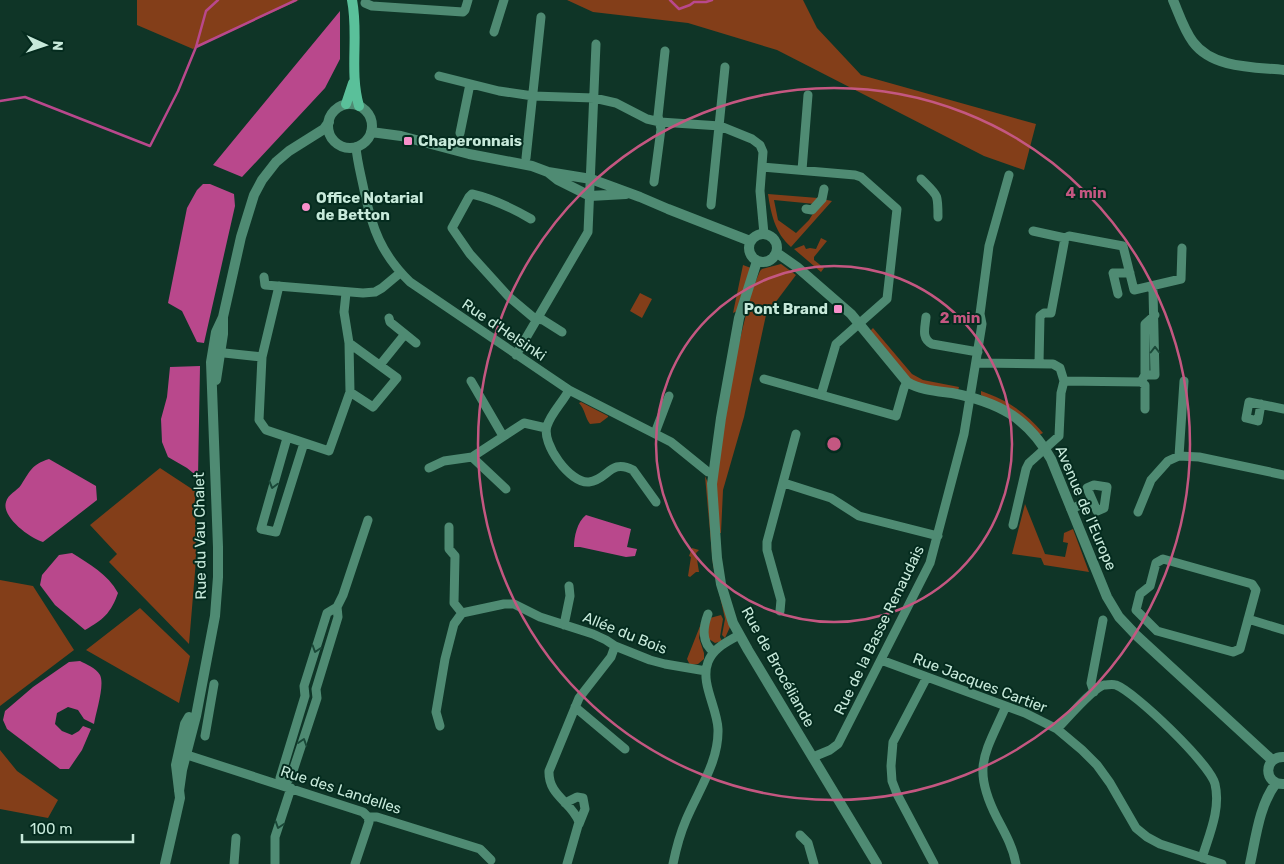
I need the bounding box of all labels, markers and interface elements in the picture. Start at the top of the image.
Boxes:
north arrow [20,20,70,70]
text: N [49,40,66,51]
place label: Chaperonnais [418,132,522,150]
marker: Chaperonnais [402,135,414,147]
text: 4 min [1065,184,1107,202]
place label: Office Notarial de Betton [316,189,423,224]
marker: Office Notarial de Betton [300,201,312,213]
street label: Rue d'Helsinki [458,295,550,365]
place label: Pont Brand [744,300,828,318]
marker: Pont Brand [832,303,844,315]
text: 2 min [940,309,980,327]
one-way arrow [1150,346,1160,354]
centre of rings [825,435,843,453]
street label: Avenue de l'Europe [1052,443,1120,573]
street label: Rue du Vau Chalet [190,472,210,600]
one-way arrow [269,480,279,488]
street label: Rue de la Basse Renaudais [830,542,928,718]
street label: Rue de Brocéliande [737,604,819,730]
street label: Allée du Bois [580,608,670,658]
one-way arrow [312,644,322,653]
street label: Rue Jacques Cartier [910,649,1050,717]
one-way arrow [297,738,307,746]
street label: Rue des Landelles [278,762,404,818]
scale bar [22,812,134,844]
text: 100 m [30,820,72,838]
one-way arrow [275,821,285,829]

